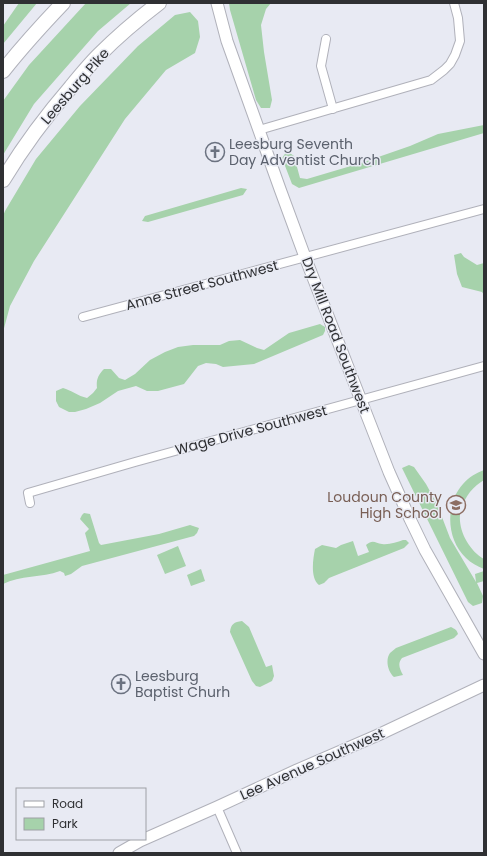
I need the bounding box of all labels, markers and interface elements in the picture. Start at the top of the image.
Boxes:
street label: Leesburg Pike [36,43,114,128]
place label: Leesburg Seventh Day Adventist Church [229,134,380,170]
church icon: Leesburg Seventh Day Adventist Church [204,141,226,163]
street label: Dry Mill Road Southwest [297,254,375,416]
street label: Anne Street Southwest [123,255,281,315]
street label: Wage Drive Southwest [173,400,329,460]
place label: Loudoun County High School [327,487,442,523]
school or university icon: Loudoun County High School [445,494,467,516]
place label: Leesburg Baptist Churh [135,666,230,702]
church icon: Leesburg Baptist Churh [110,673,132,695]
street label: Lee Avenue Southwest [237,723,387,805]
legend [16,788,146,840]
text: Road [52,795,83,812]
text: Park [52,815,79,832]

